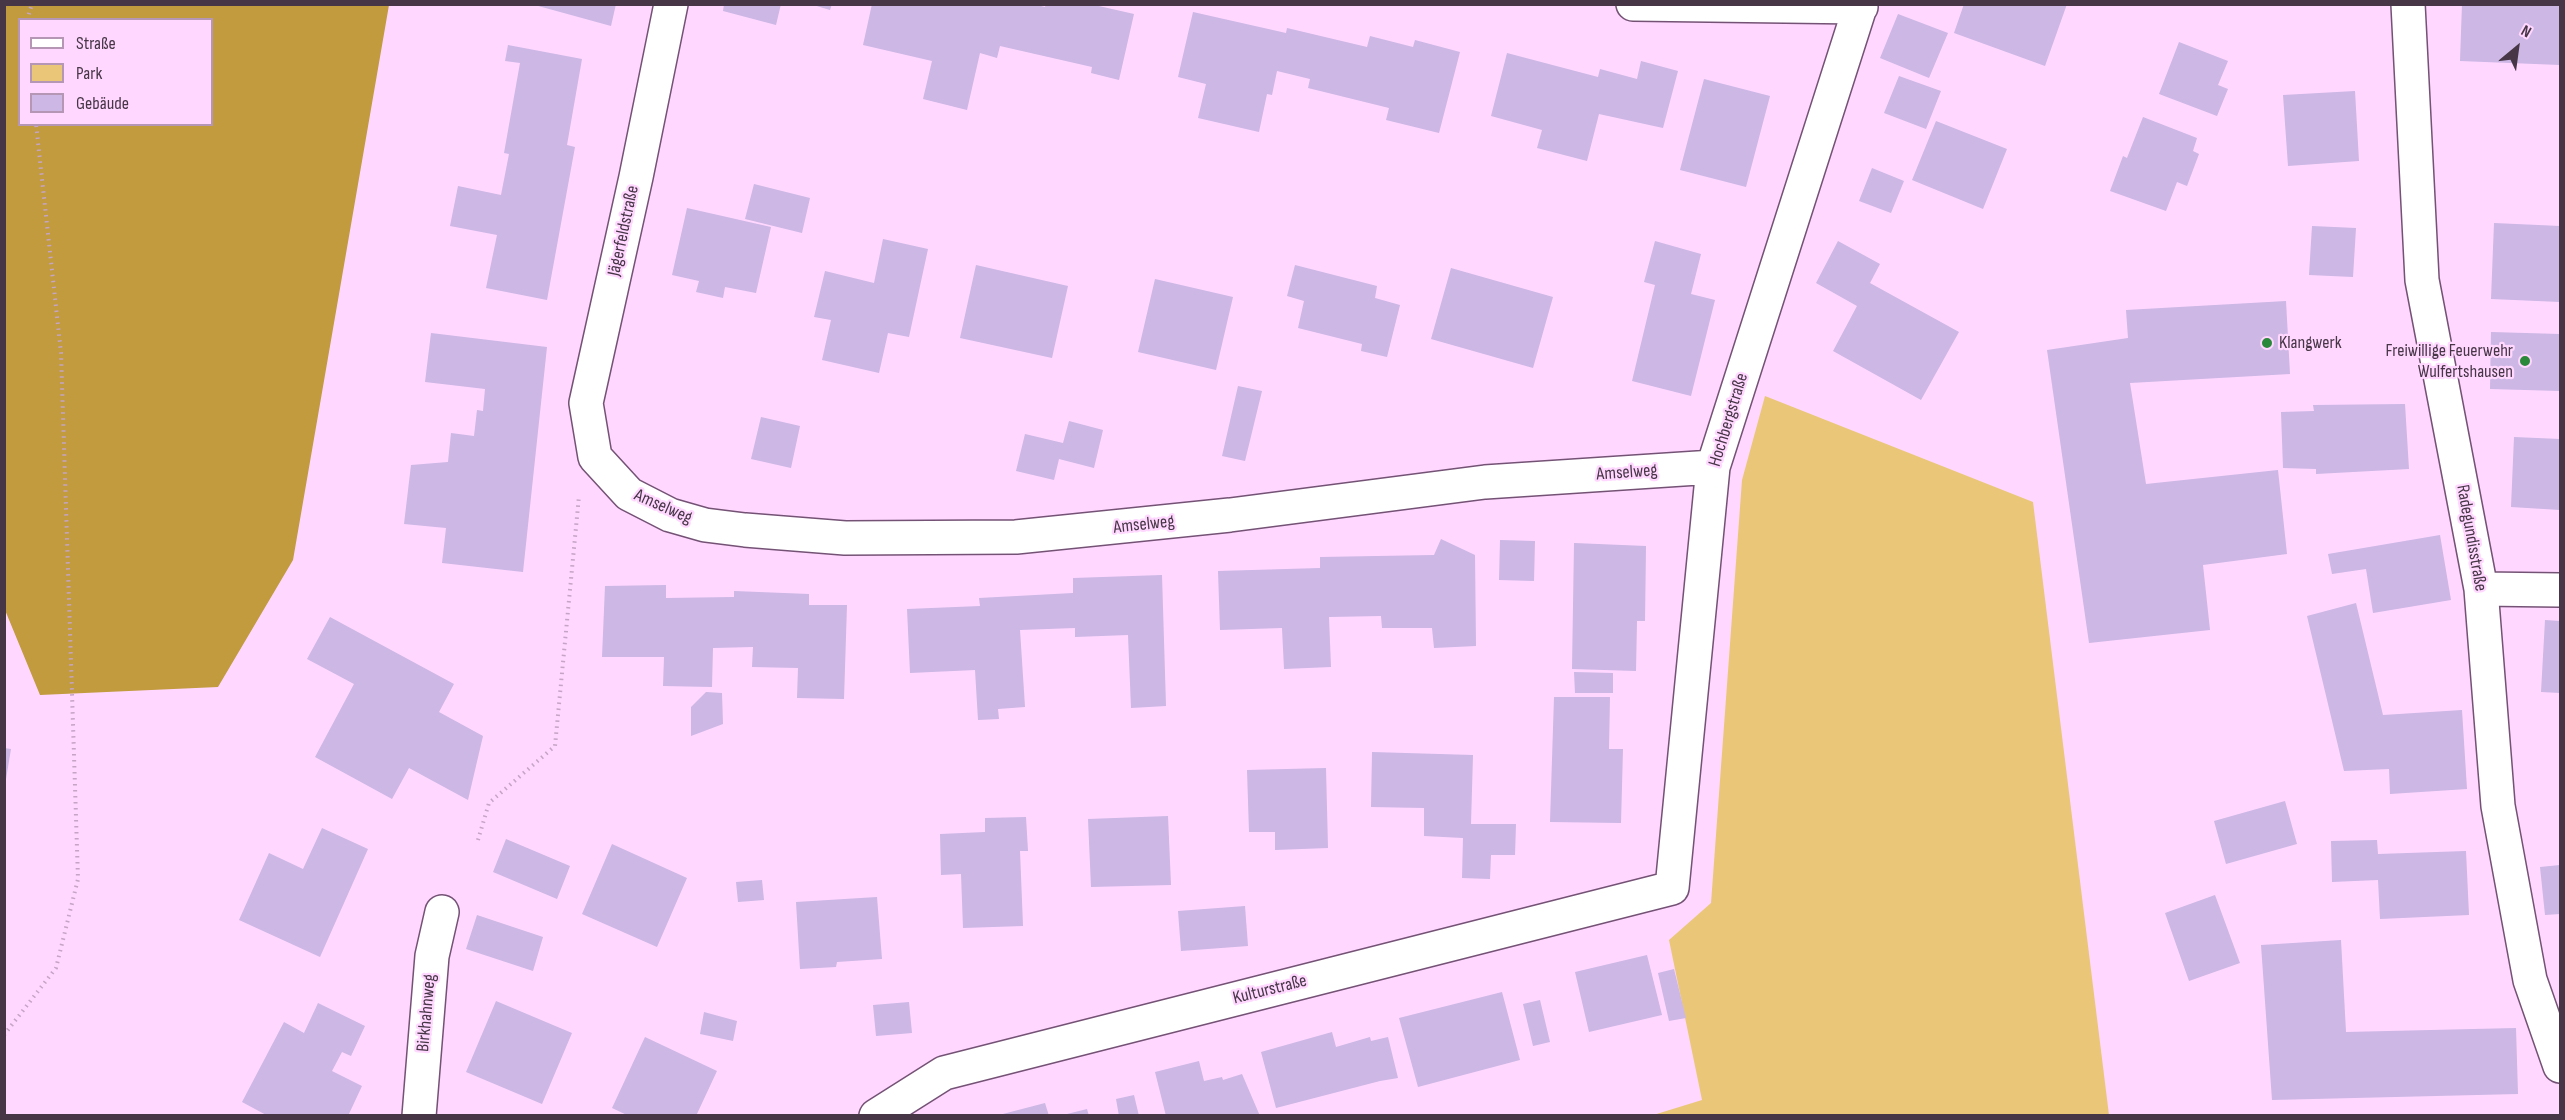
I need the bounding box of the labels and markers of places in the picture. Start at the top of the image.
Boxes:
place label: Klangwerk [2279,332,2342,354]
marker: Klangwerk [2260,336,2274,350]
place label: Freiwillige Feuerwehr Wulfertshausen [2386,340,2513,382]
marker: Freiwillige Feuerwehr Wulfertshausen [2518,354,2532,368]

